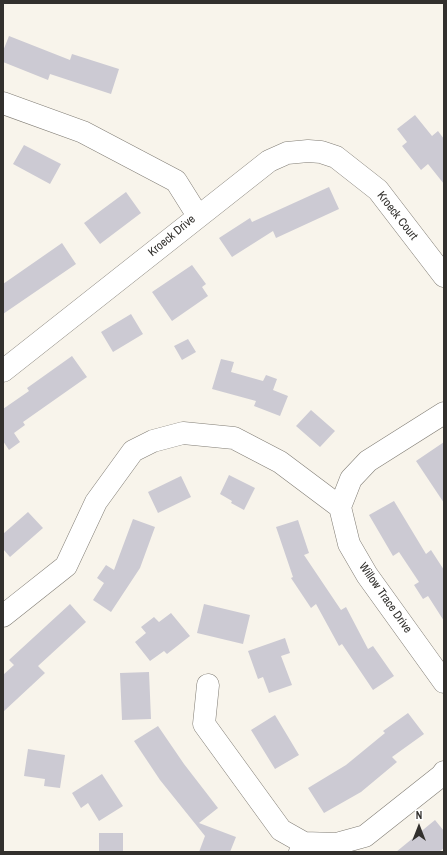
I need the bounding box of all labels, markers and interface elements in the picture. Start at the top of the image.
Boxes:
street label: Kroeck Court [374,189,420,243]
street label: Kroeck Drive [146,212,198,260]
street label: Willow Trace Drive [355,560,415,636]
north arrow [399,807,439,847]
text: N [416,808,422,822]

